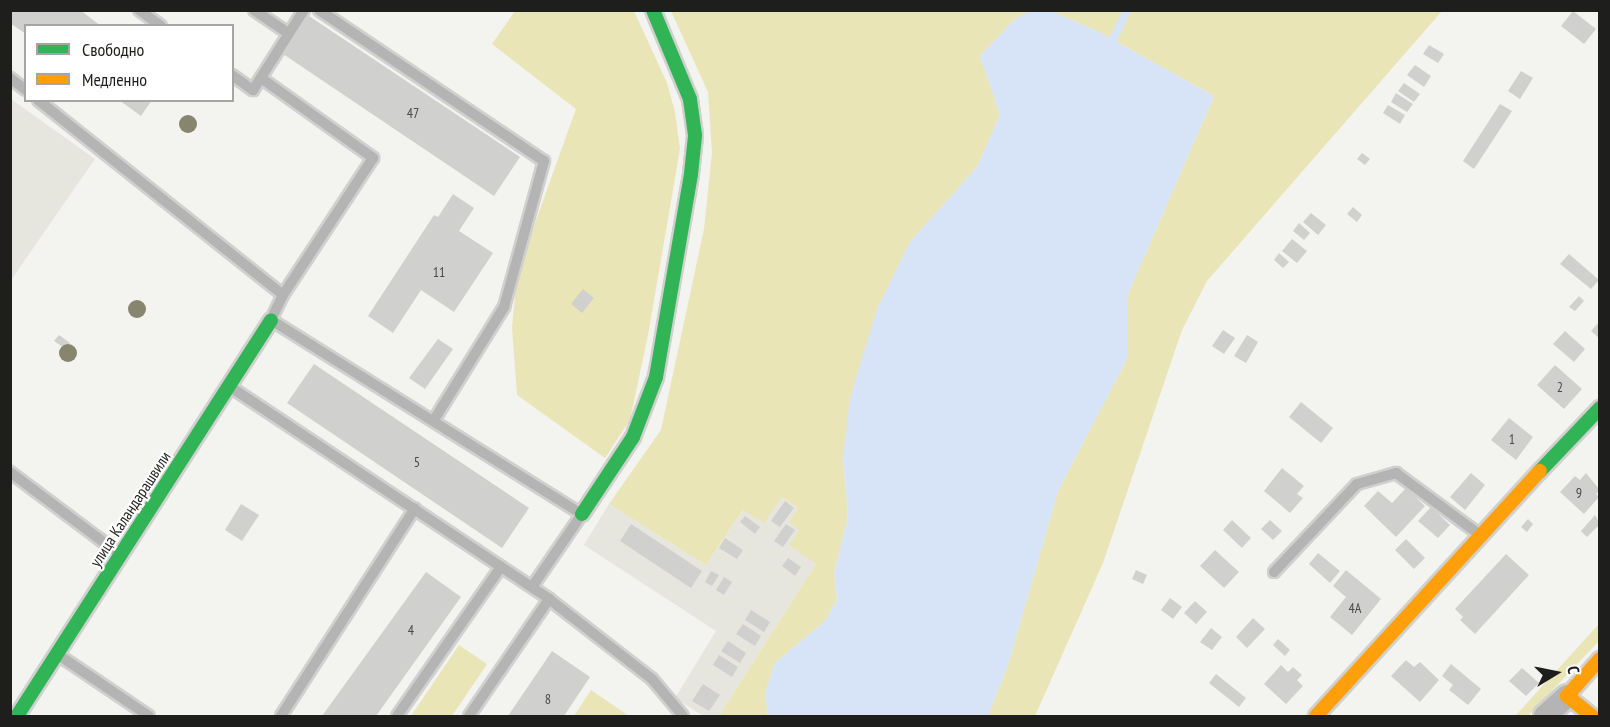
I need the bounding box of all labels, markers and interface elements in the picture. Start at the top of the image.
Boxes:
legend [24,24,234,102]
text: Свободно [82,38,144,61]
text: Медленно [82,68,147,91]
house number: 47 [407,105,419,121]
house number: 11 [433,264,445,280]
house number: 2 [1557,379,1563,395]
house number: 1 [1509,431,1515,447]
street label: улица Каландарашвили [86,448,174,570]
house number: 5 [414,454,420,470]
house number: 9 [1576,485,1582,501]
house number: 4А [1349,600,1361,616]
house number: 4 [408,622,414,638]
north arrow [1526,643,1586,703]
text: С [1563,665,1584,675]
house number: 8 [545,691,551,707]

